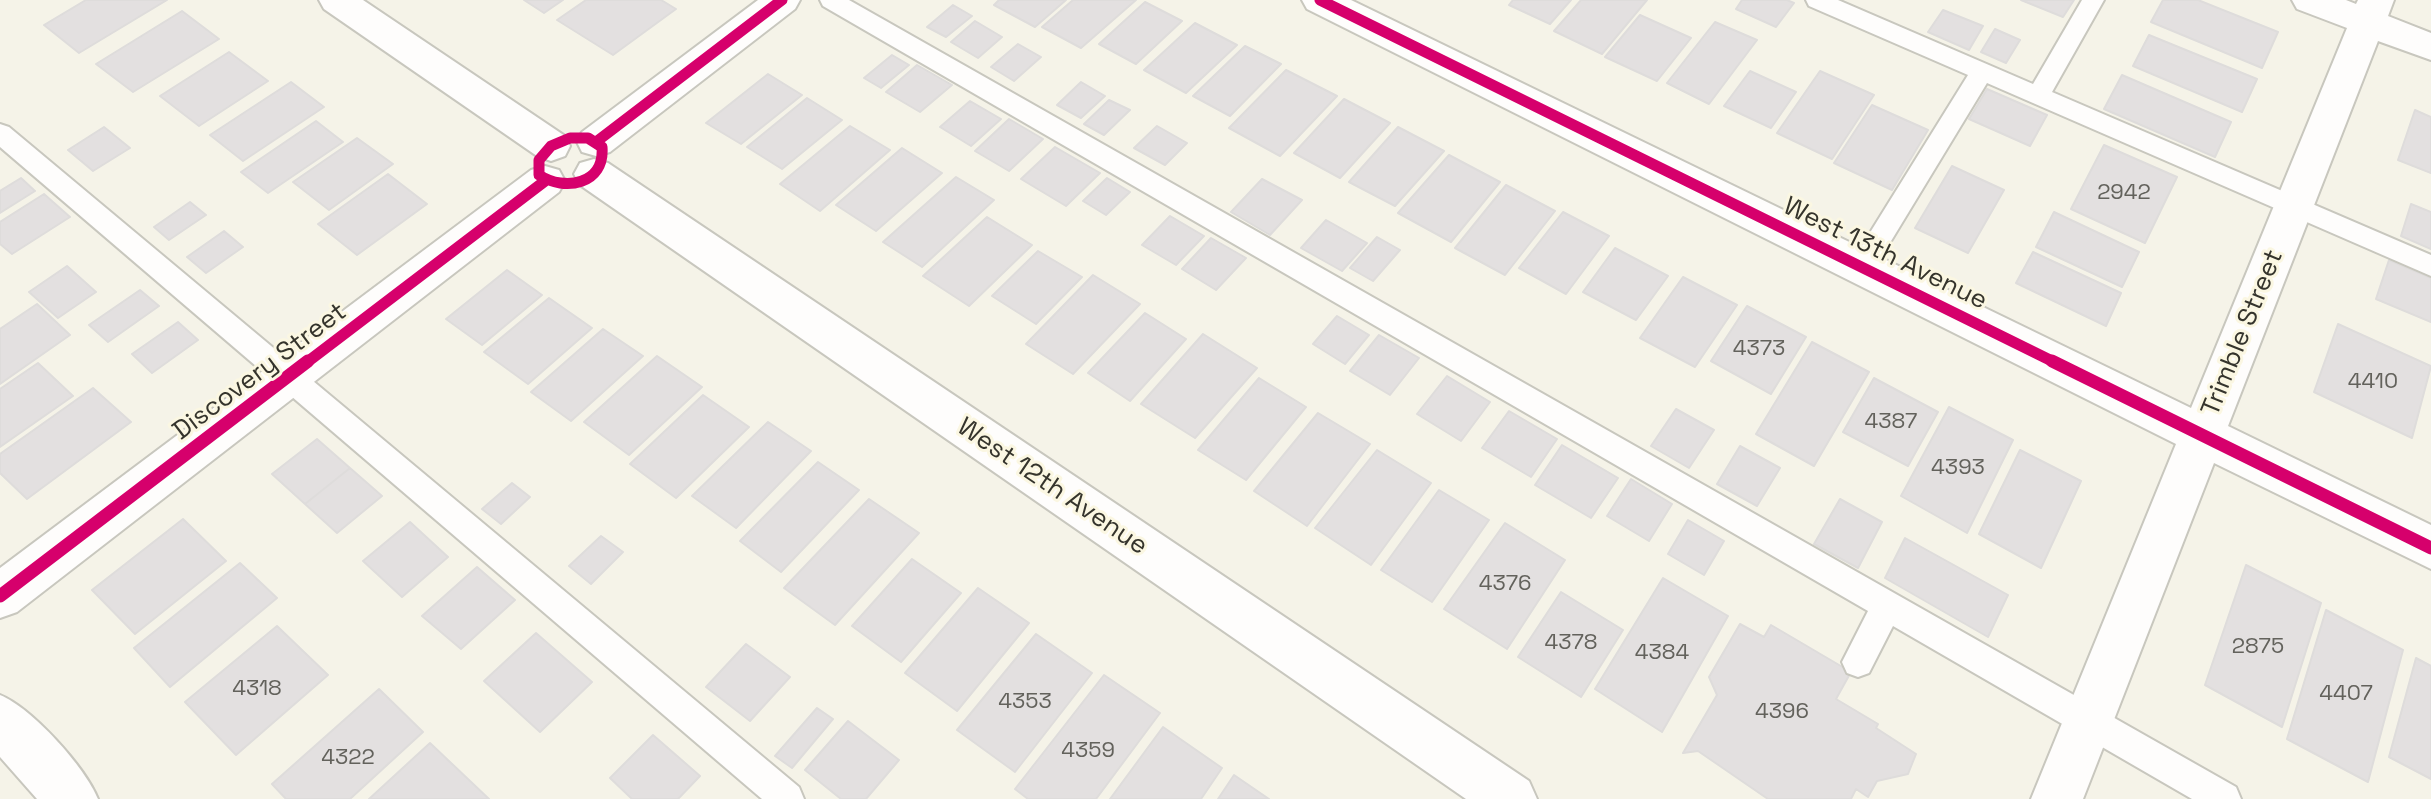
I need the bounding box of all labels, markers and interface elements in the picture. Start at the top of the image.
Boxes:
house number: 2942 [2097,180,2151,206]
street label: West 13th Avenue [1778,191,1992,317]
street label: Trimble Street [2195,245,2291,421]
street label: Discovery Street [167,297,353,447]
house number: 4373 [1733,336,1785,362]
house number: 4410 [2348,369,2398,395]
house number: 4387 [1865,409,1917,435]
street label: West 12th Avenue [951,412,1153,562]
house number: 4393 [1931,455,1985,481]
house number: 4376 [1479,571,1531,597]
house number: 4378 [1544,630,1598,656]
house number: 2875 [2232,634,2284,660]
house number: 4384 [1635,640,1689,666]
house number: 4318 [232,676,282,702]
house number: 4407 [2319,681,2373,707]
house number: 4353 [998,689,1052,715]
house number: 4396 [1755,699,1809,725]
house number: 4359 [1061,738,1115,764]
house number: 4322 [321,745,375,771]

